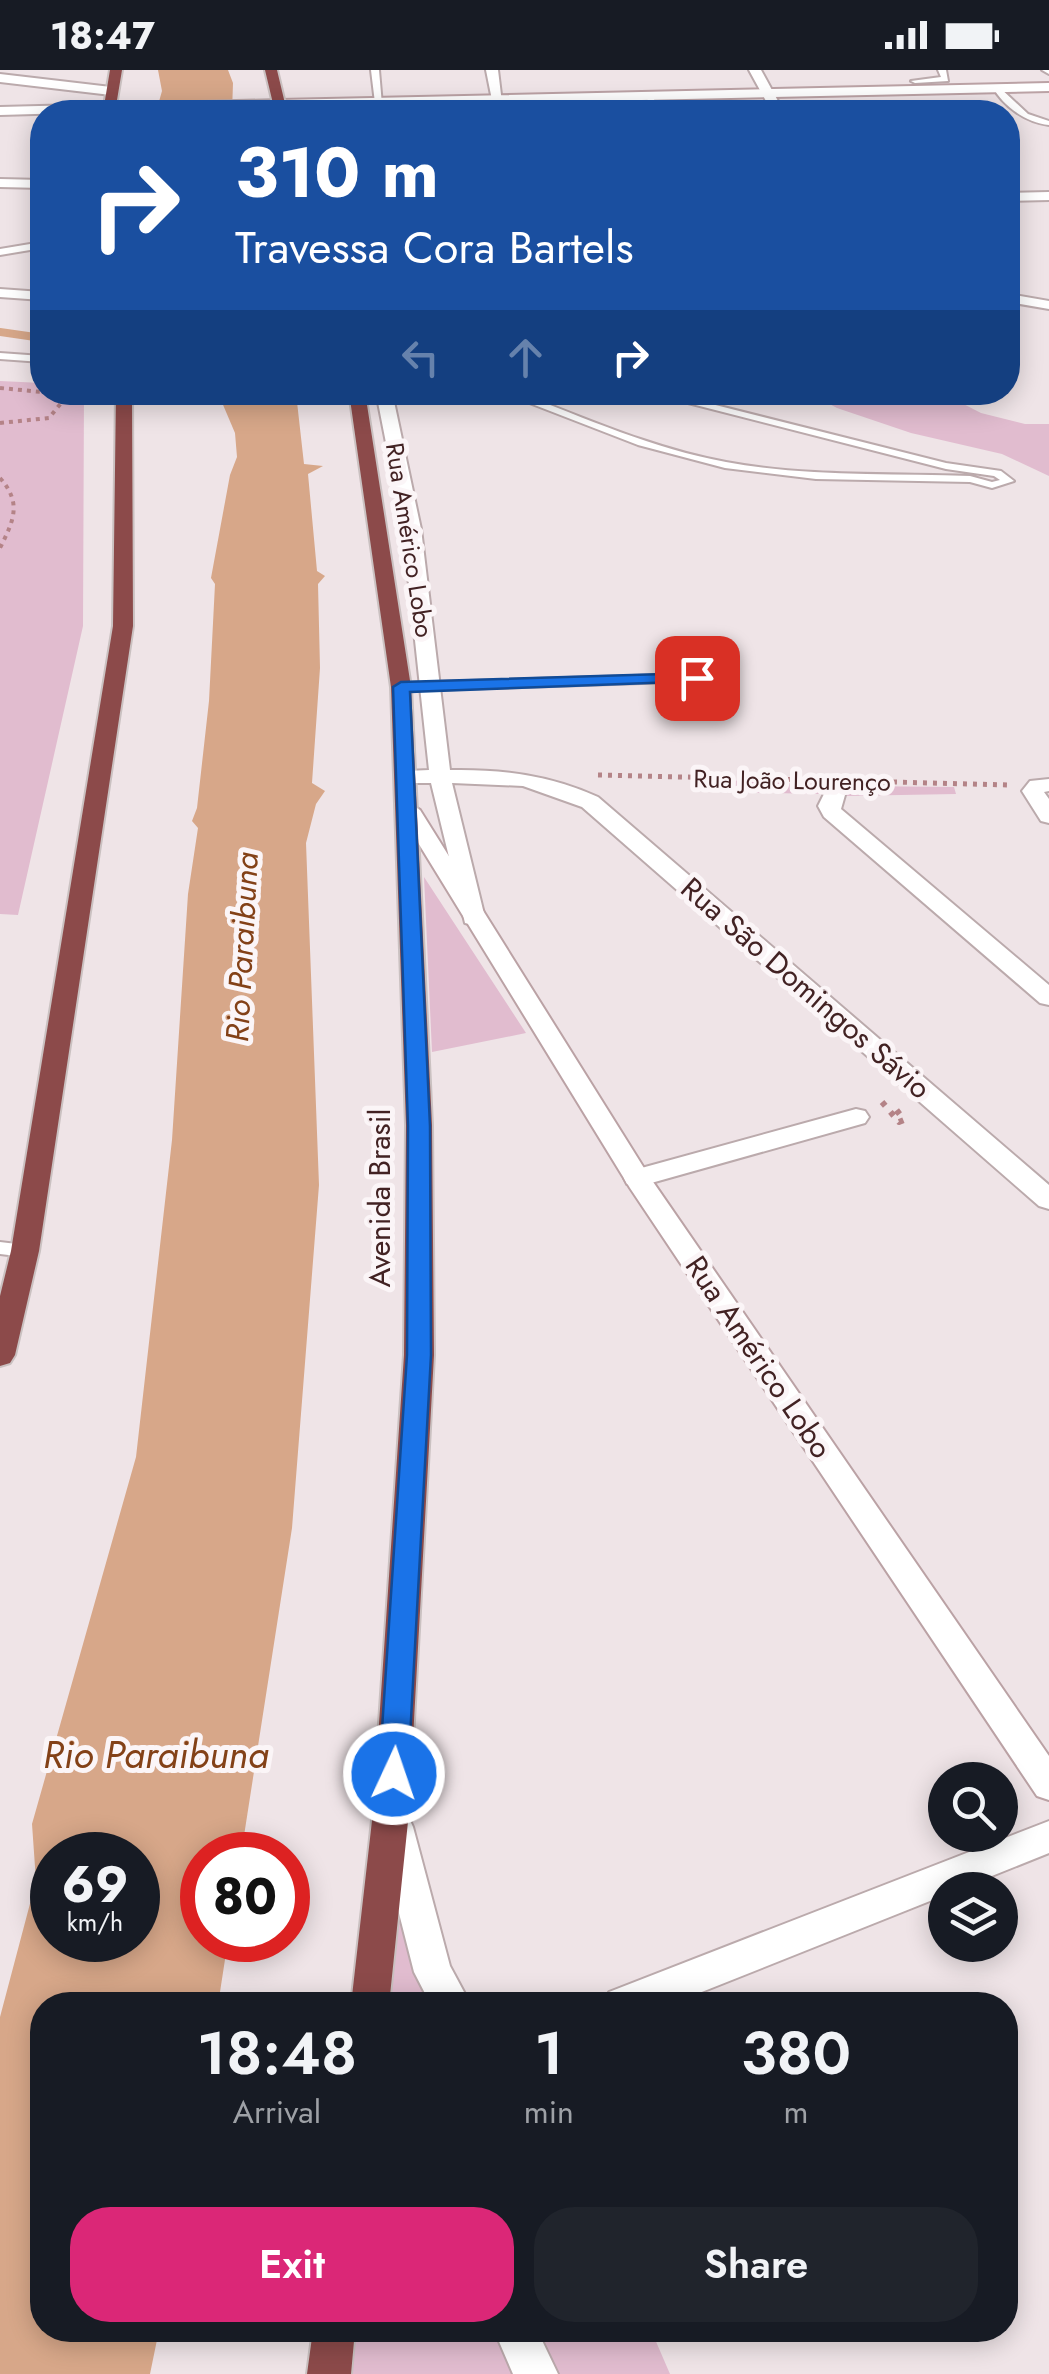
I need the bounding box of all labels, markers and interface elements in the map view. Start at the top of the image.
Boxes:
text: 18:47 [50,8,155,63]
text: 310 m [235,122,439,223]
icon: right [70,140,200,270]
text: Travessa Cora Bartels [235,215,634,280]
icon: left [393,330,448,385]
icon: ahead [498,330,553,385]
icon: right [603,330,658,385]
street label: Rua Américo Lobo [377,440,443,640]
pin [655,636,740,721]
icon: arrive [670,651,725,706]
street label: Rua João Lourenço [693,760,891,800]
water label: Rio Paraibuna [214,851,270,1043]
street label: Rua São Domingos Sávio [672,867,940,1109]
street label: Avenida Brasil [358,1109,401,1287]
street label: Rua Américo Lobo [675,1247,843,1467]
position arrow [342,1722,446,1826]
water label: Rio Paraibuna [43,1727,269,1782]
map controls [928,1762,1018,1962]
button: search [928,1762,1018,1852]
speed limit sign: 80 [180,1832,310,1962]
text: 69 [62,1848,128,1921]
button: layers [928,1872,1018,1962]
text: km/h [67,1904,123,1940]
text: 18:48 [197,2010,357,2097]
text: 1 [534,2010,564,2097]
text: 380 [741,2010,851,2097]
text: Arrival [233,2089,321,2135]
text: min [524,2089,574,2135]
text: m [783,2089,808,2135]
button: Exit [70,2207,514,2322]
button: Share [534,2207,978,2322]

